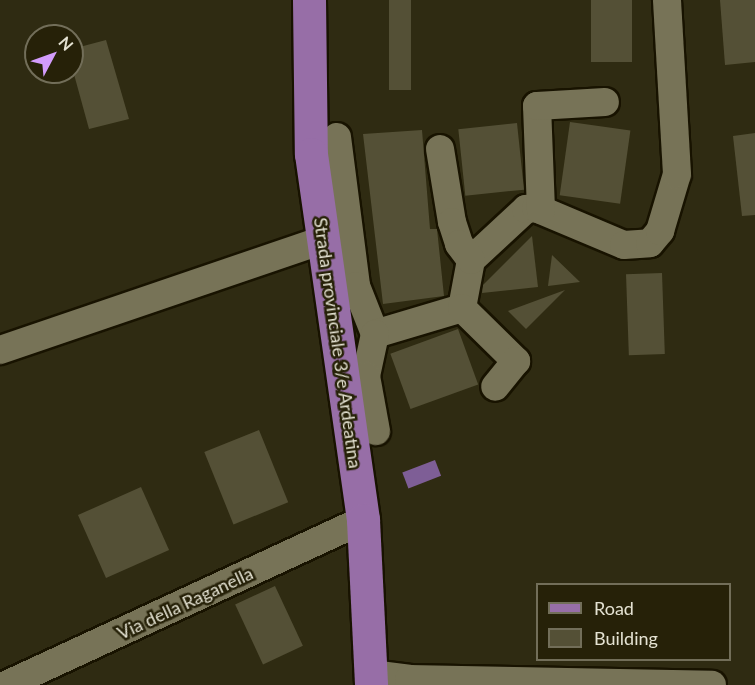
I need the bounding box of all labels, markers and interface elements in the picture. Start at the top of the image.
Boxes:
north arrow [24,24,84,84]
text: N [55,32,78,54]
street label: Strada provinciale 3/e Ardeatina [310,216,366,470]
street label: Via della Raganella [114,562,256,644]
legend [536,583,731,661]
text: Road [594,597,634,619]
text: Building [594,627,658,649]

